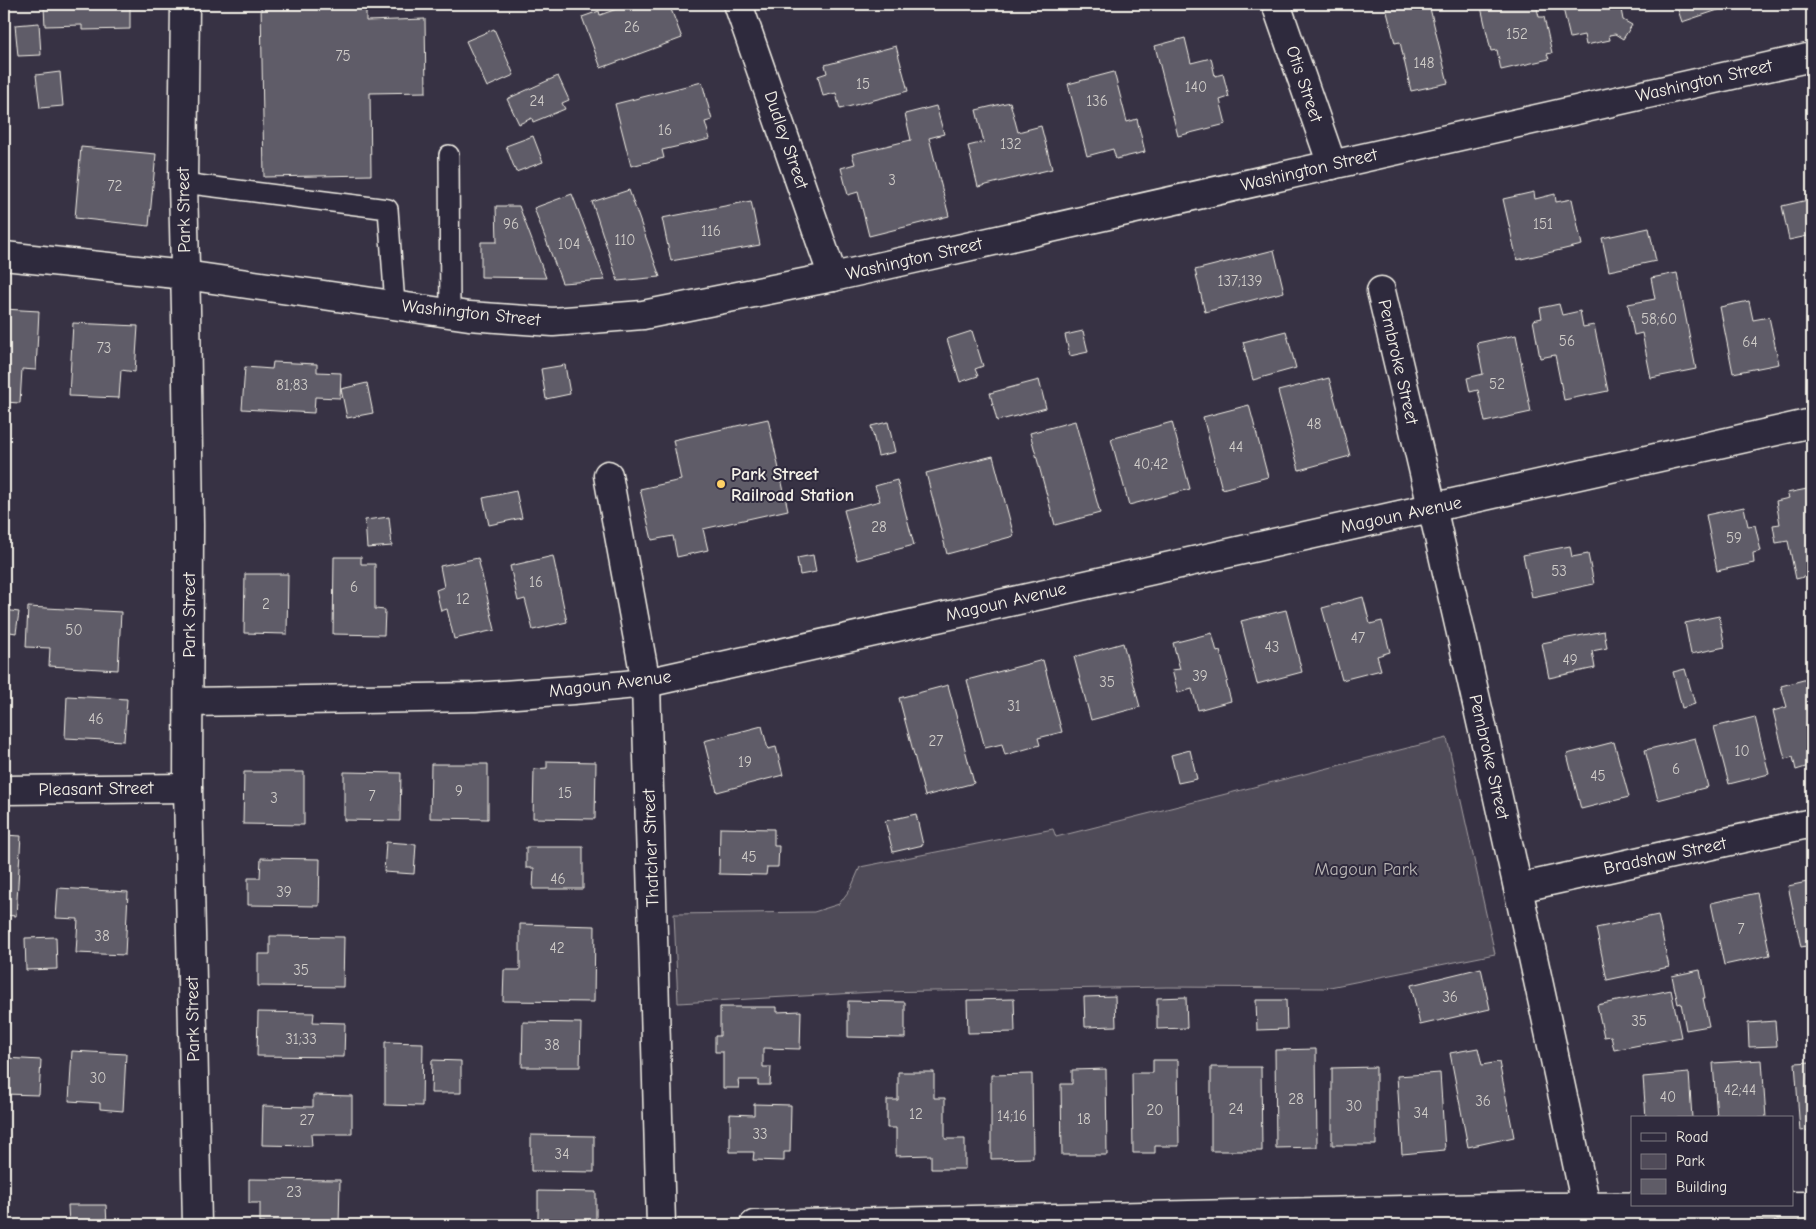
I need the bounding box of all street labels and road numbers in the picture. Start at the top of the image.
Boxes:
street label: Otis Street [1281,43,1327,126]
street label: Washington Street [1634,55,1775,107]
street label: Dudley Street [759,88,813,193]
street label: Washington Street [1239,144,1380,196]
street label: Park Street [173,166,195,253]
street label: Washington Street [844,233,985,285]
street label: Washington Street [400,295,542,331]
street label: Pembroke Street [1373,297,1423,427]
street label: Magoun Avenue [1338,492,1464,538]
street label: Park Street [179,571,200,658]
street label: Magoun Avenue [944,578,1068,626]
street label: Magoun Avenue [547,666,673,702]
street label: Pembroke Street [1464,692,1514,822]
street label: Pleasant Street [38,777,155,801]
street label: Thatcher Street [638,788,664,908]
street label: Bradshaw Street [1602,833,1729,879]
street label: Park Street [182,975,204,1062]

